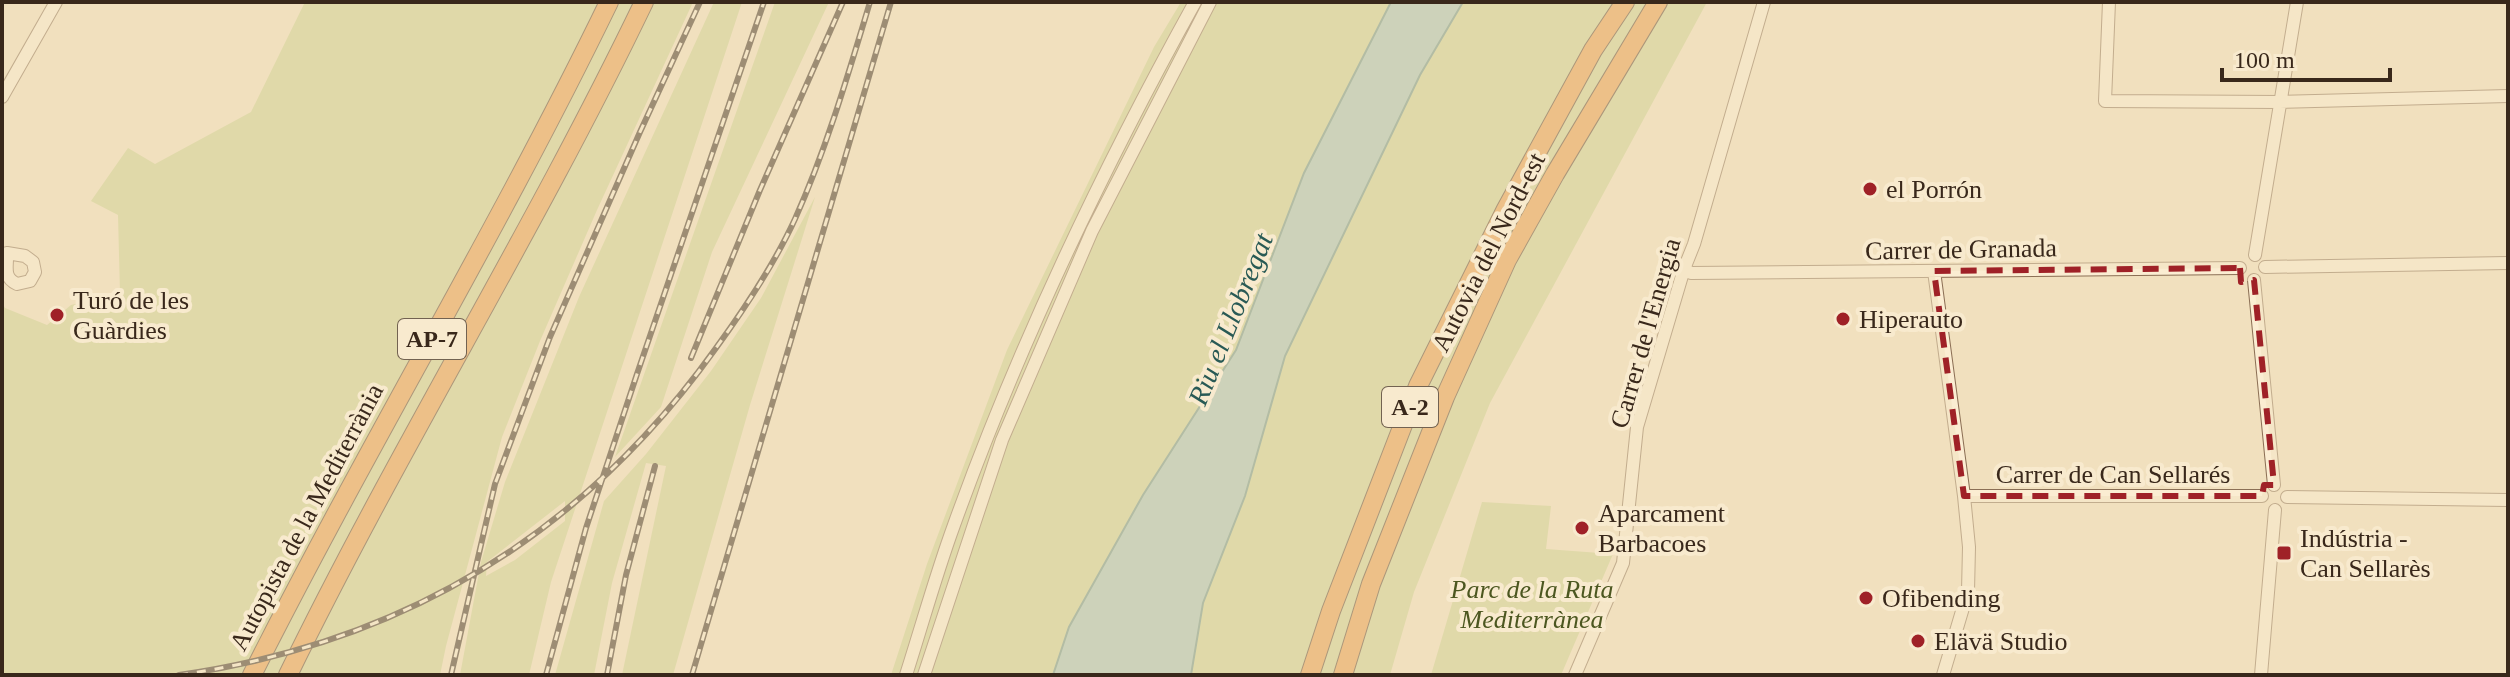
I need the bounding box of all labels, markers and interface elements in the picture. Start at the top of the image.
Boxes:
scale bar [2222,32,2390,82]
text: 100 m [2234,47,2295,73]
street label: Autovia del Nord-est [1426,147,1552,357]
place label: el Porrón [1886,175,1982,204]
marker: el Porrón [1861,180,1879,198]
water label: Riu el Llobregat [1182,228,1279,411]
street label: Carrer de Granada [1865,233,2058,266]
street label: Carrer de l'Energia [1604,234,1687,431]
place label: Turó de les Guàrdies [73,286,189,345]
place label: Hiperauto [1859,305,1963,334]
marker: Turó de les Guàrdies [48,306,66,324]
marker: Hiperauto [1834,310,1852,328]
road number: AP-7 [398,319,466,359]
street label: Autopista de la Mediterrània [224,378,389,656]
road number: A-2 [1382,387,1438,427]
street label: Carrer de Can Sellarés [1996,460,2230,489]
place label: Aparcament Barbacoes [1598,499,1726,558]
marker: Aparcament Barbacoes [1573,519,1591,537]
place label: Indústria - Can Sellarès [2300,524,2431,583]
marker: Indústria - Can Sellarès [2275,544,2293,562]
park label: Parc de la Ruta Mediterrànea [1450,575,1613,634]
place label: Ofibending [1882,584,2000,613]
marker: Ofibending [1857,589,1875,607]
place label: Elävä Studio [1934,627,2068,656]
marker: Elävä Studio [1909,632,1927,650]

